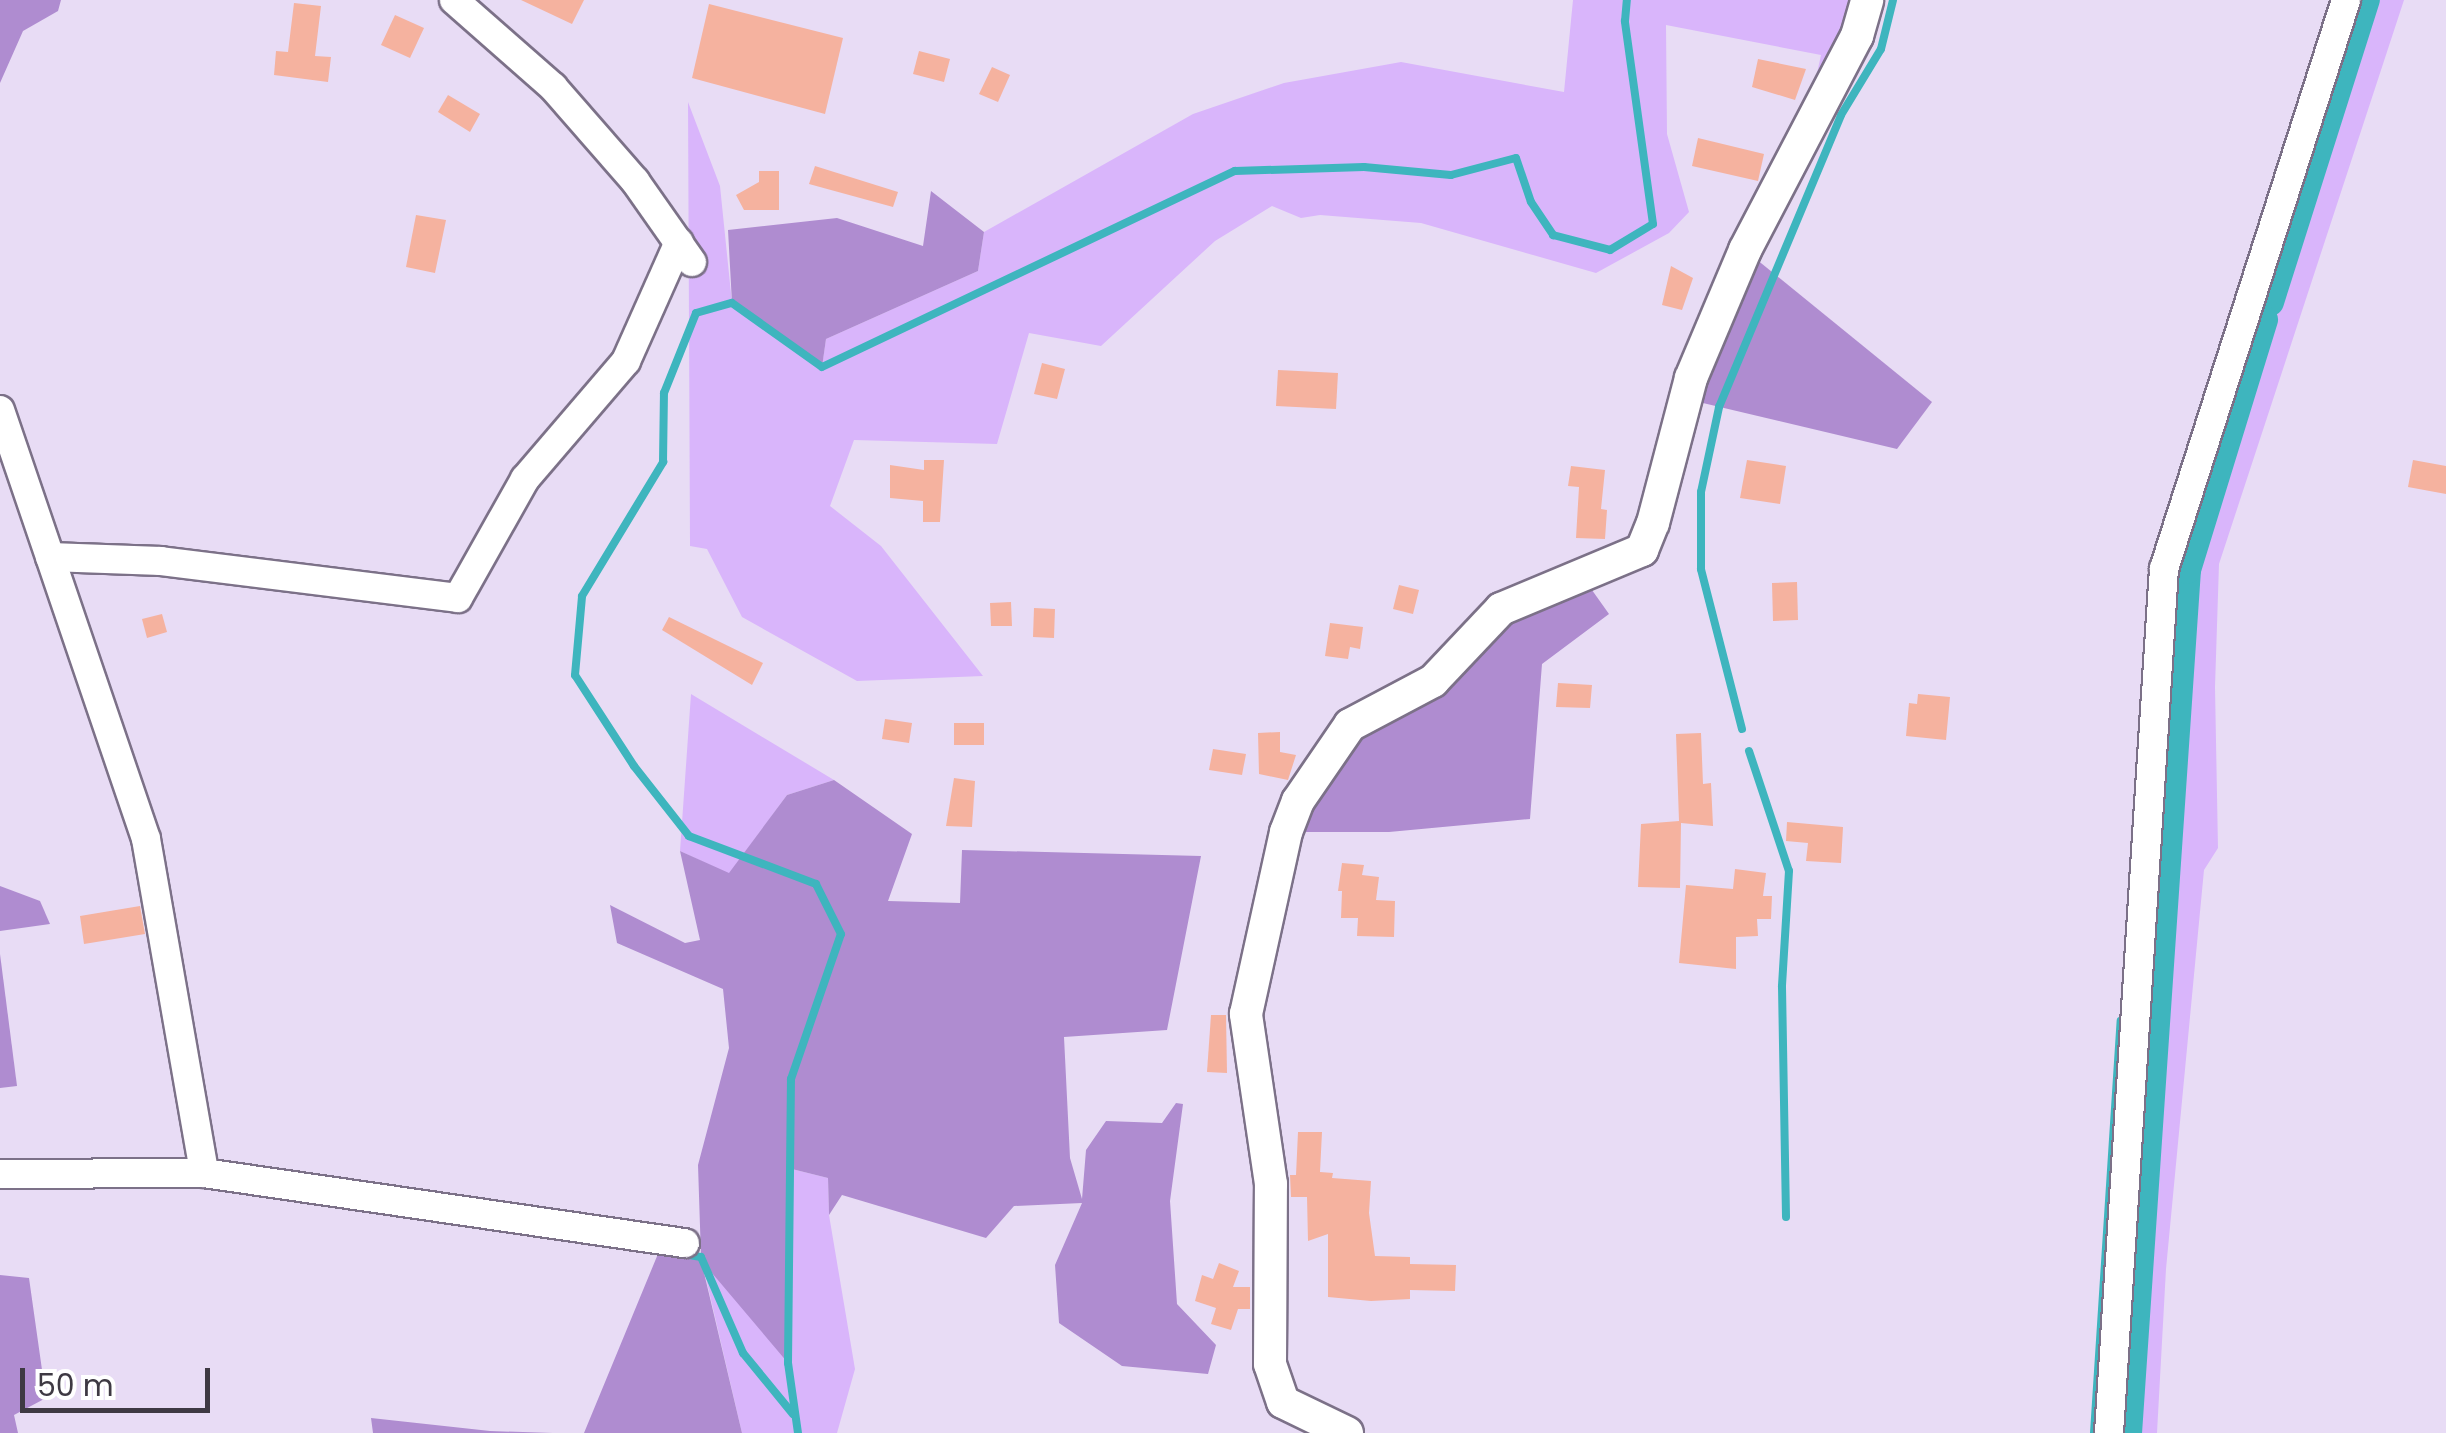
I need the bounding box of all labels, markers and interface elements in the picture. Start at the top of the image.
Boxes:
scale bar [25,1348,215,1410]
text: 50 m [37,1364,114,1407]

